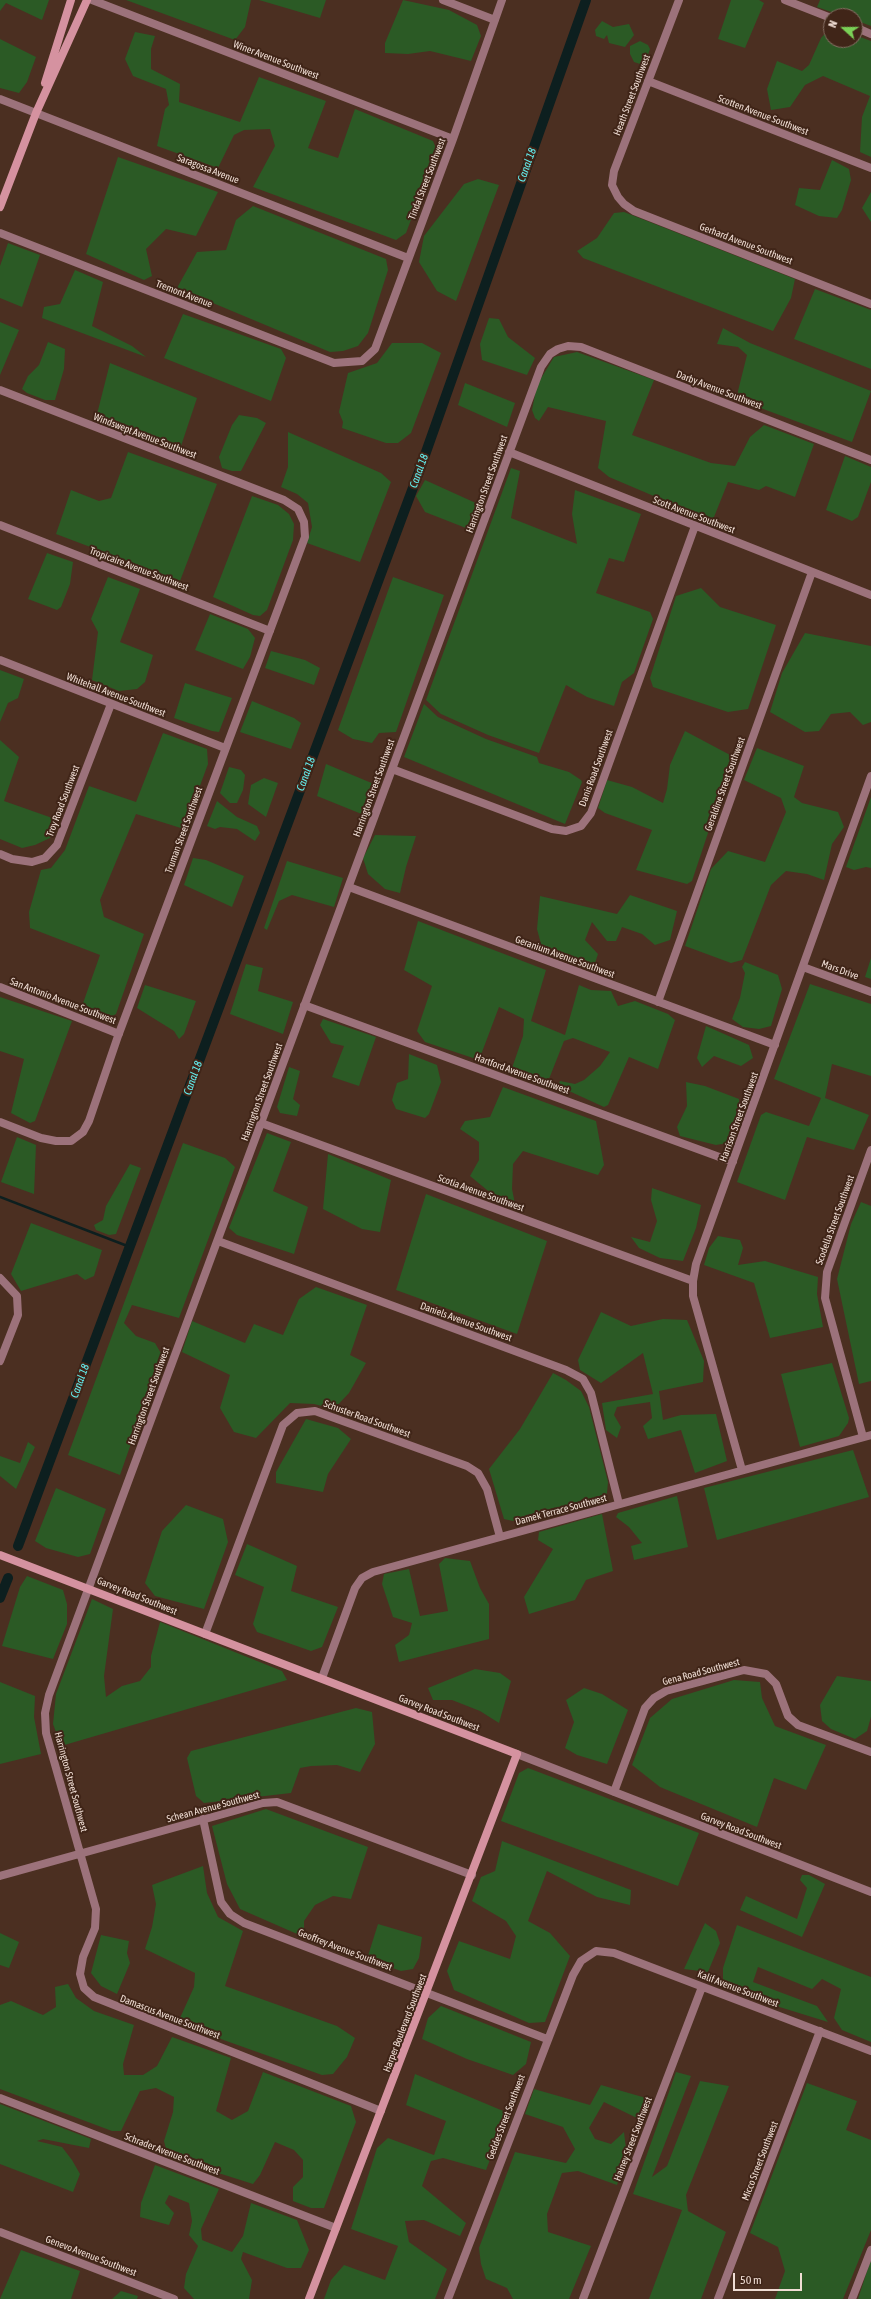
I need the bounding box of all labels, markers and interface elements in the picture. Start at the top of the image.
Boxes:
north arrow [823,8,863,48]
text: N [826,19,839,29]
street label: Winer Avenue Southwest [232,38,320,82]
street label: Heath Street Southwest [611,53,653,137]
street label: Scotten Avenue Southwest [716,92,810,138]
street label: Tindal Street Southwest [406,137,448,221]
water label: Canal 18 [515,146,539,184]
street label: Saragossa Avenue [175,152,241,186]
street label: Gerhard Avenue Southwest [698,221,794,267]
street label: Tremont Avenue [154,278,214,310]
street label: Darby Avenue Southwest [675,368,763,412]
street label: Windswept Avenue Southwest [92,411,198,461]
street label: Harrington Street Southwest [464,434,510,534]
water label: Canal 18 [407,452,431,490]
street label: Scott Avenue Southwest [651,494,737,536]
street label: Tropicaire Avenue Southwest [88,545,190,593]
street label: Whitehall Avenue Southwest [65,671,167,719]
street label: Danis Road Southwest [577,728,615,808]
street label: Geraldine Street Southwest [702,735,748,833]
street label: Harrington Street Southwest [351,738,397,838]
water label: Canal 18 [294,755,318,793]
street label: Troy Road Southwest [44,764,82,838]
street label: Truman Street Southwest [163,785,205,875]
street label: Geranium Avenue Southwest [514,933,616,981]
street label: Mars Drive [820,958,860,982]
street label: San Antonio Avenue Southwest [8,975,118,1027]
street label: Harrington Street Southwest [239,1042,285,1142]
street label: Hartford Avenue Southwest [473,1051,571,1097]
water label: Canal 18 [181,1059,205,1097]
street label: Harrison Street Southwest [717,1070,761,1164]
street label: Scotia Avenue Southwest [436,1172,526,1214]
street label: Scodella Street Southwest [813,1173,857,1267]
street label: Daniels Avenue Southwest [418,1300,514,1344]
street label: Harrington Street Southwest [126,1346,172,1446]
water label: Canal 18 [68,1362,92,1400]
street label: Schuster Road Southwest [322,1398,412,1440]
street label: Damek Terrace Southwest [514,1492,608,1528]
street label: Garvey Road Southwest [95,1574,179,1618]
street label: Gena Road Southwest [661,1656,741,1688]
street label: Garvey Road Southwest [397,1692,481,1734]
street label: Harrington Street Southwest [52,1731,90,1833]
street label: Schean Avenue Southwest [165,1789,261,1825]
street label: Garvey Road Southwest [699,1810,783,1852]
street label: Geoffrey Avenue Southwest [296,1926,394,1974]
street label: Kalif Avenue Southwest [696,1968,780,2010]
street label: Harper Boulevard Southwest [381,1972,429,2074]
street label: Damascus Avenue Southwest [118,1992,222,2042]
street label: Geddes Street Southwest [484,2073,528,2161]
street label: Hainey Street Southwest [611,2095,655,2183]
street label: Micco Street Southwest [739,2120,781,2202]
street label: Schrader Avenue Southwest [123,2130,221,2178]
street label: Genevo Avenue Southwest [44,2233,138,2279]
scale bar [735,2265,804,2291]
text: 50 m [740,2273,762,2287]

